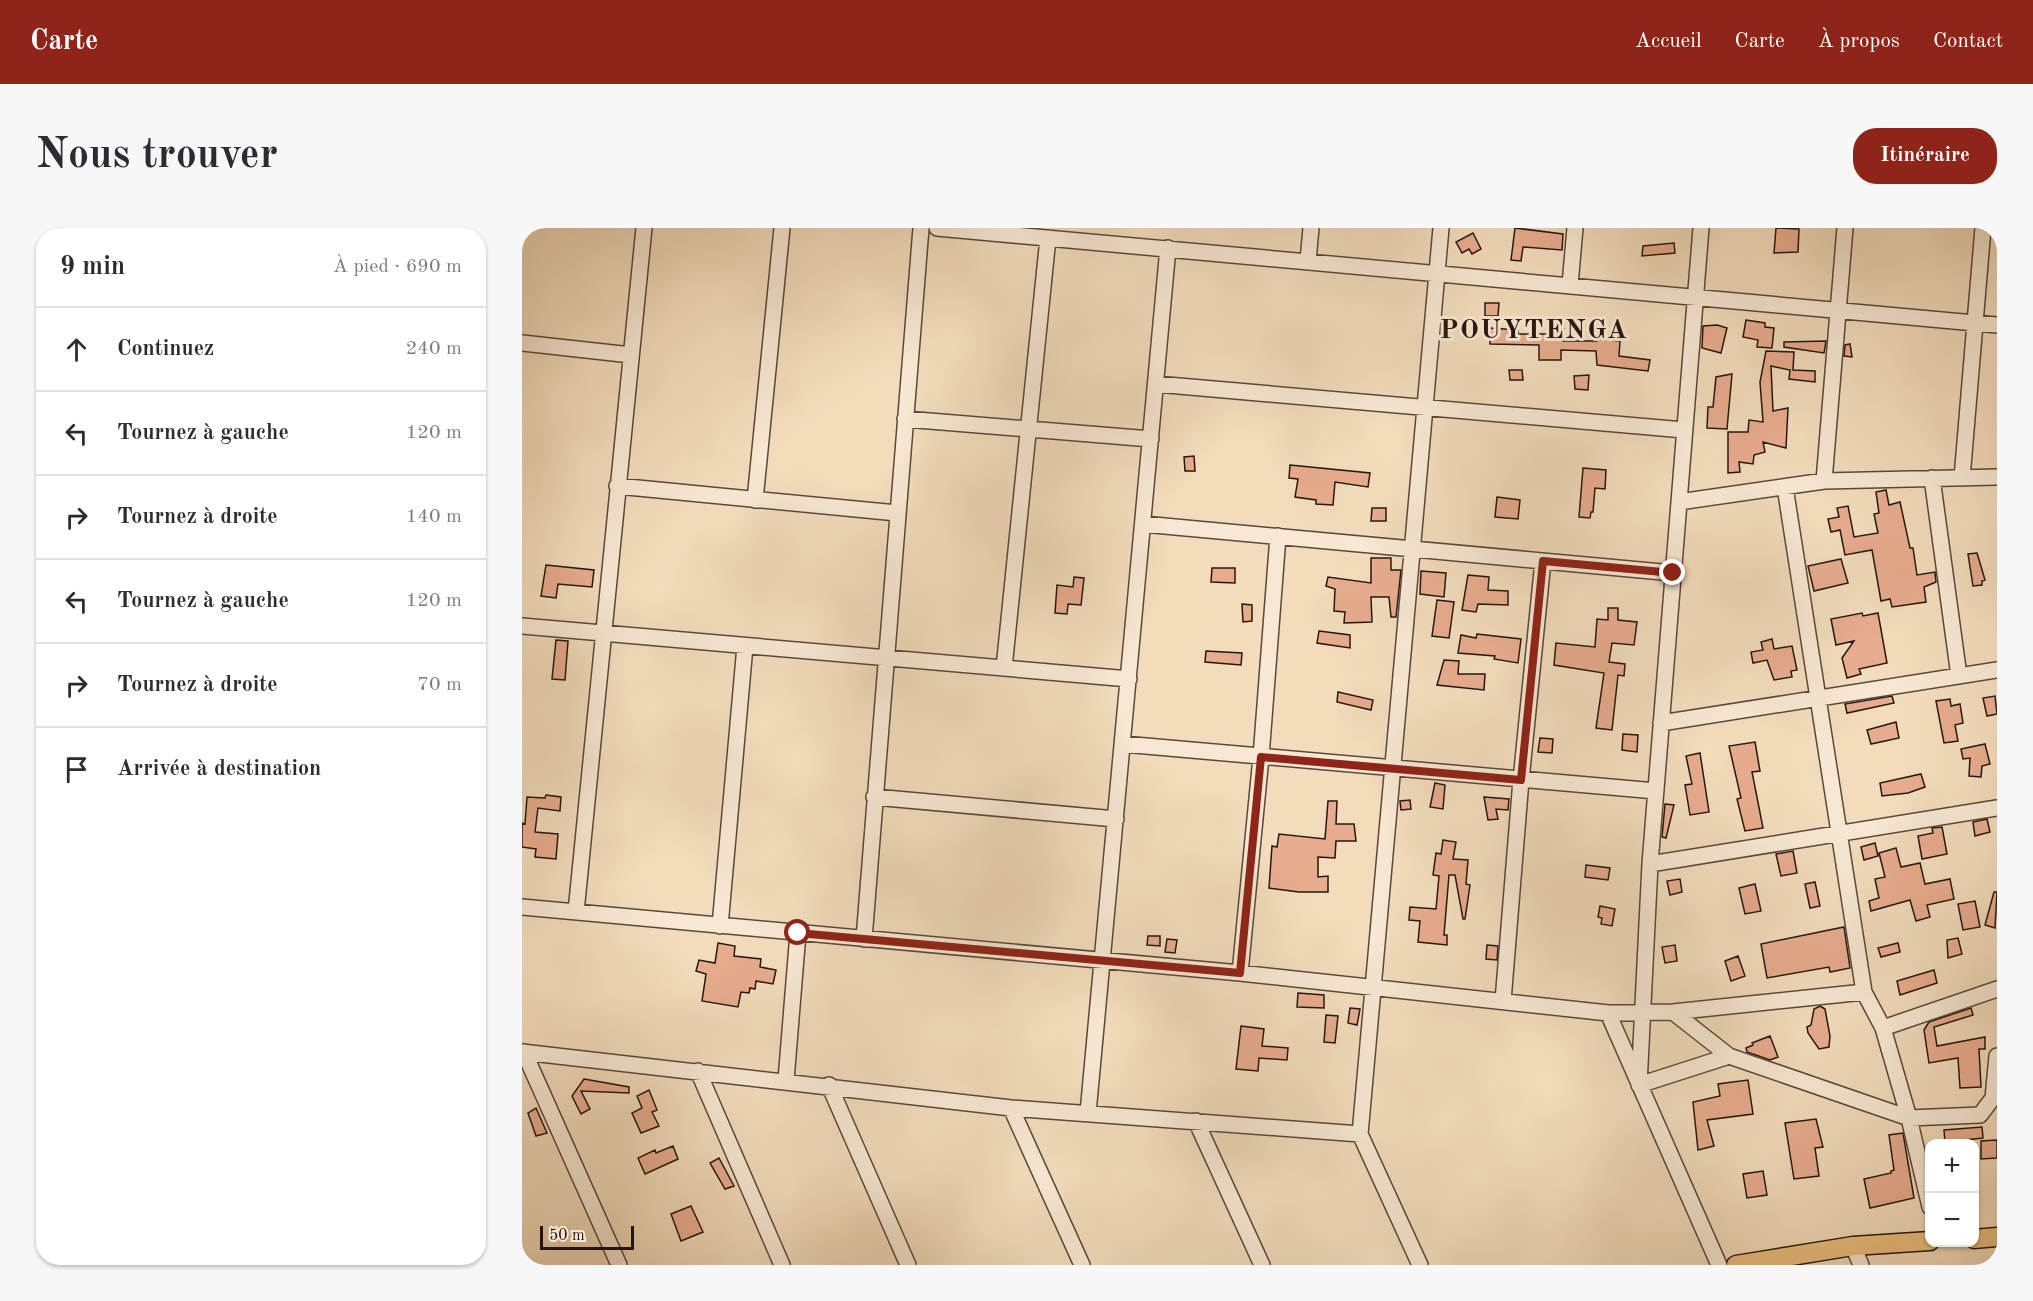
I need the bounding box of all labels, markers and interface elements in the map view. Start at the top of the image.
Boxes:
text: Carte [30,28,98,56]
text: Accueil [1635,31,1702,52]
text: Carte [1735,31,1785,52]
text: À propos [1818,31,1900,52]
text: Contact [1933,31,2003,52]
button: Itinéraire [1853,128,1997,184]
text: Nous trouver [36,135,278,177]
text: 9 min [60,254,125,280]
text: À pied · 690 m [333,257,462,277]
district label: POUYTENGA [1439,317,1629,344]
icon: ahead [60,333,93,366]
text: Continuez [117,338,214,360]
text: 240 m [406,339,462,359]
icon: left [60,417,93,450]
text: Tournez à gauche [117,422,289,444]
text: 120 m [406,423,462,443]
icon: right [60,501,93,534]
text: Tournez à droite [117,506,278,528]
text: 140 m [406,507,462,527]
route end [1659,559,1685,585]
icon: left [60,585,93,618]
text: Tournez à gauche [117,590,289,612]
text: 120 m [406,591,462,611]
icon: right [60,669,93,702]
text: Tournez à droite [117,674,278,696]
text: 70 m [417,675,462,695]
icon: arrive [60,753,93,786]
text: Arrivée à destination [117,758,321,780]
route start [784,919,810,945]
map controls [1925,1139,1979,1247]
button: + [1925,1139,1979,1193]
button: − [1925,1193,1979,1247]
scale bar [540,1223,634,1250]
text: 50 m [549,1228,585,1244]

